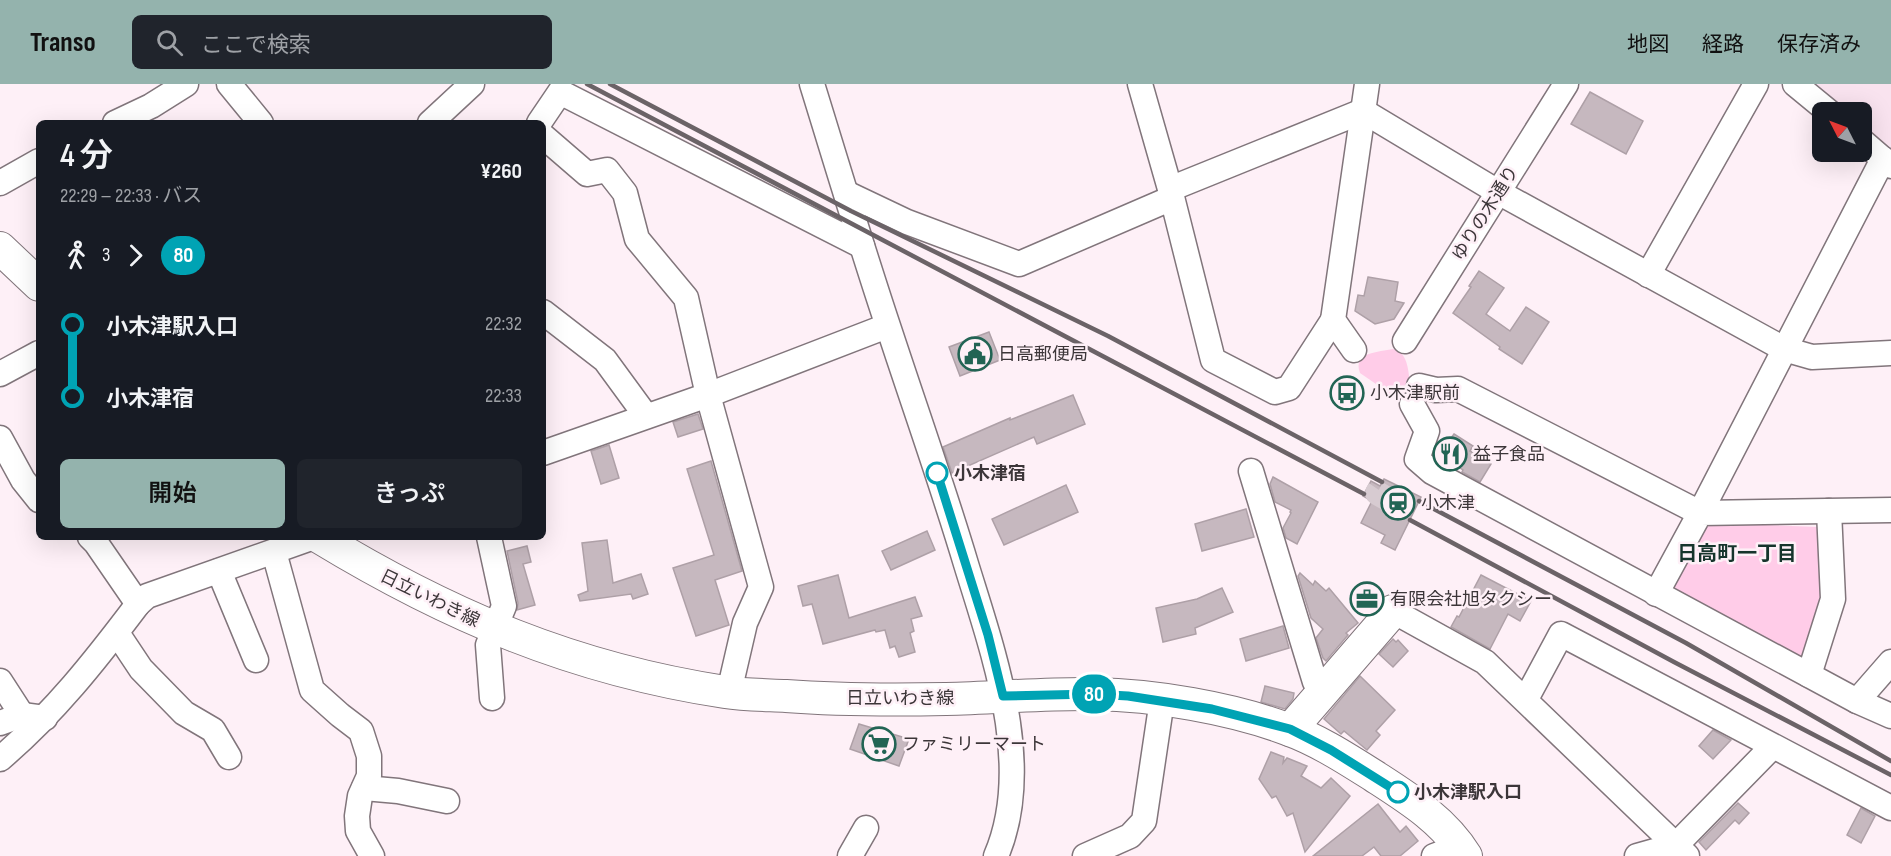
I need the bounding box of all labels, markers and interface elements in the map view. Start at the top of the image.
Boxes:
search box [132,15,552,69]
text: Transo [30,26,96,59]
icon: search [153,26,186,59]
text: ここで検索 [201,32,311,59]
text: 地図 [1627,32,1669,57]
text: 経路 [1702,32,1744,57]
text: 保存済み [1777,32,1861,57]
north arrow [1812,102,1872,162]
map controls [1812,102,1872,162]
text: 4 分 [60,136,113,176]
text: ¥260 [480,158,522,185]
street label: ゆりの木通り [1448,162,1523,265]
text: 22:29 – 22:33 · バス [60,184,202,208]
icon: walk [60,239,93,272]
icon: forward [119,239,152,272]
text: 3 [102,243,110,267]
text: 80 [173,243,193,268]
text: 22:32 [485,312,522,336]
text: 小木津駅入口 [106,314,238,341]
public building icon: 日高郵便局 [957,336,993,372]
place label: 日高郵便局 [998,344,1088,365]
bus stop icon: 小木津駅前 [1329,375,1365,411]
place label: 小木津駅前 [1370,383,1460,404]
text: 22:33 [485,384,522,408]
text: 小木津宿 [106,386,194,413]
restaurant icon: 益子食品 [1432,436,1468,472]
place label: 益子食品 [1473,444,1545,465]
button: 開始 [60,459,285,528]
button: きっぷ [297,459,522,528]
marker: 小木津宿 [926,462,948,484]
place label: 小木津宿 [954,463,1026,484]
station icon: 小木津 [1380,485,1416,521]
place label: 小木津 [1421,493,1475,514]
district label: 日高町一丁目 [1677,542,1797,566]
street label: 日立いわき線 [377,565,483,632]
office icon: 有限会社旭タクシー [1349,581,1385,617]
place label: 有限会社旭タクシー [1390,589,1552,610]
line badge: 80 [1067,674,1121,714]
text: 80 [1084,682,1104,707]
street label: 日立いわき線 [846,688,954,709]
supermarket icon: ファミリーマート [861,726,897,762]
place label: ファミリーマート [902,734,1046,755]
marker: 小木津駅入口 [1387,781,1409,803]
place label: 小木津駅入口 [1414,782,1522,803]

